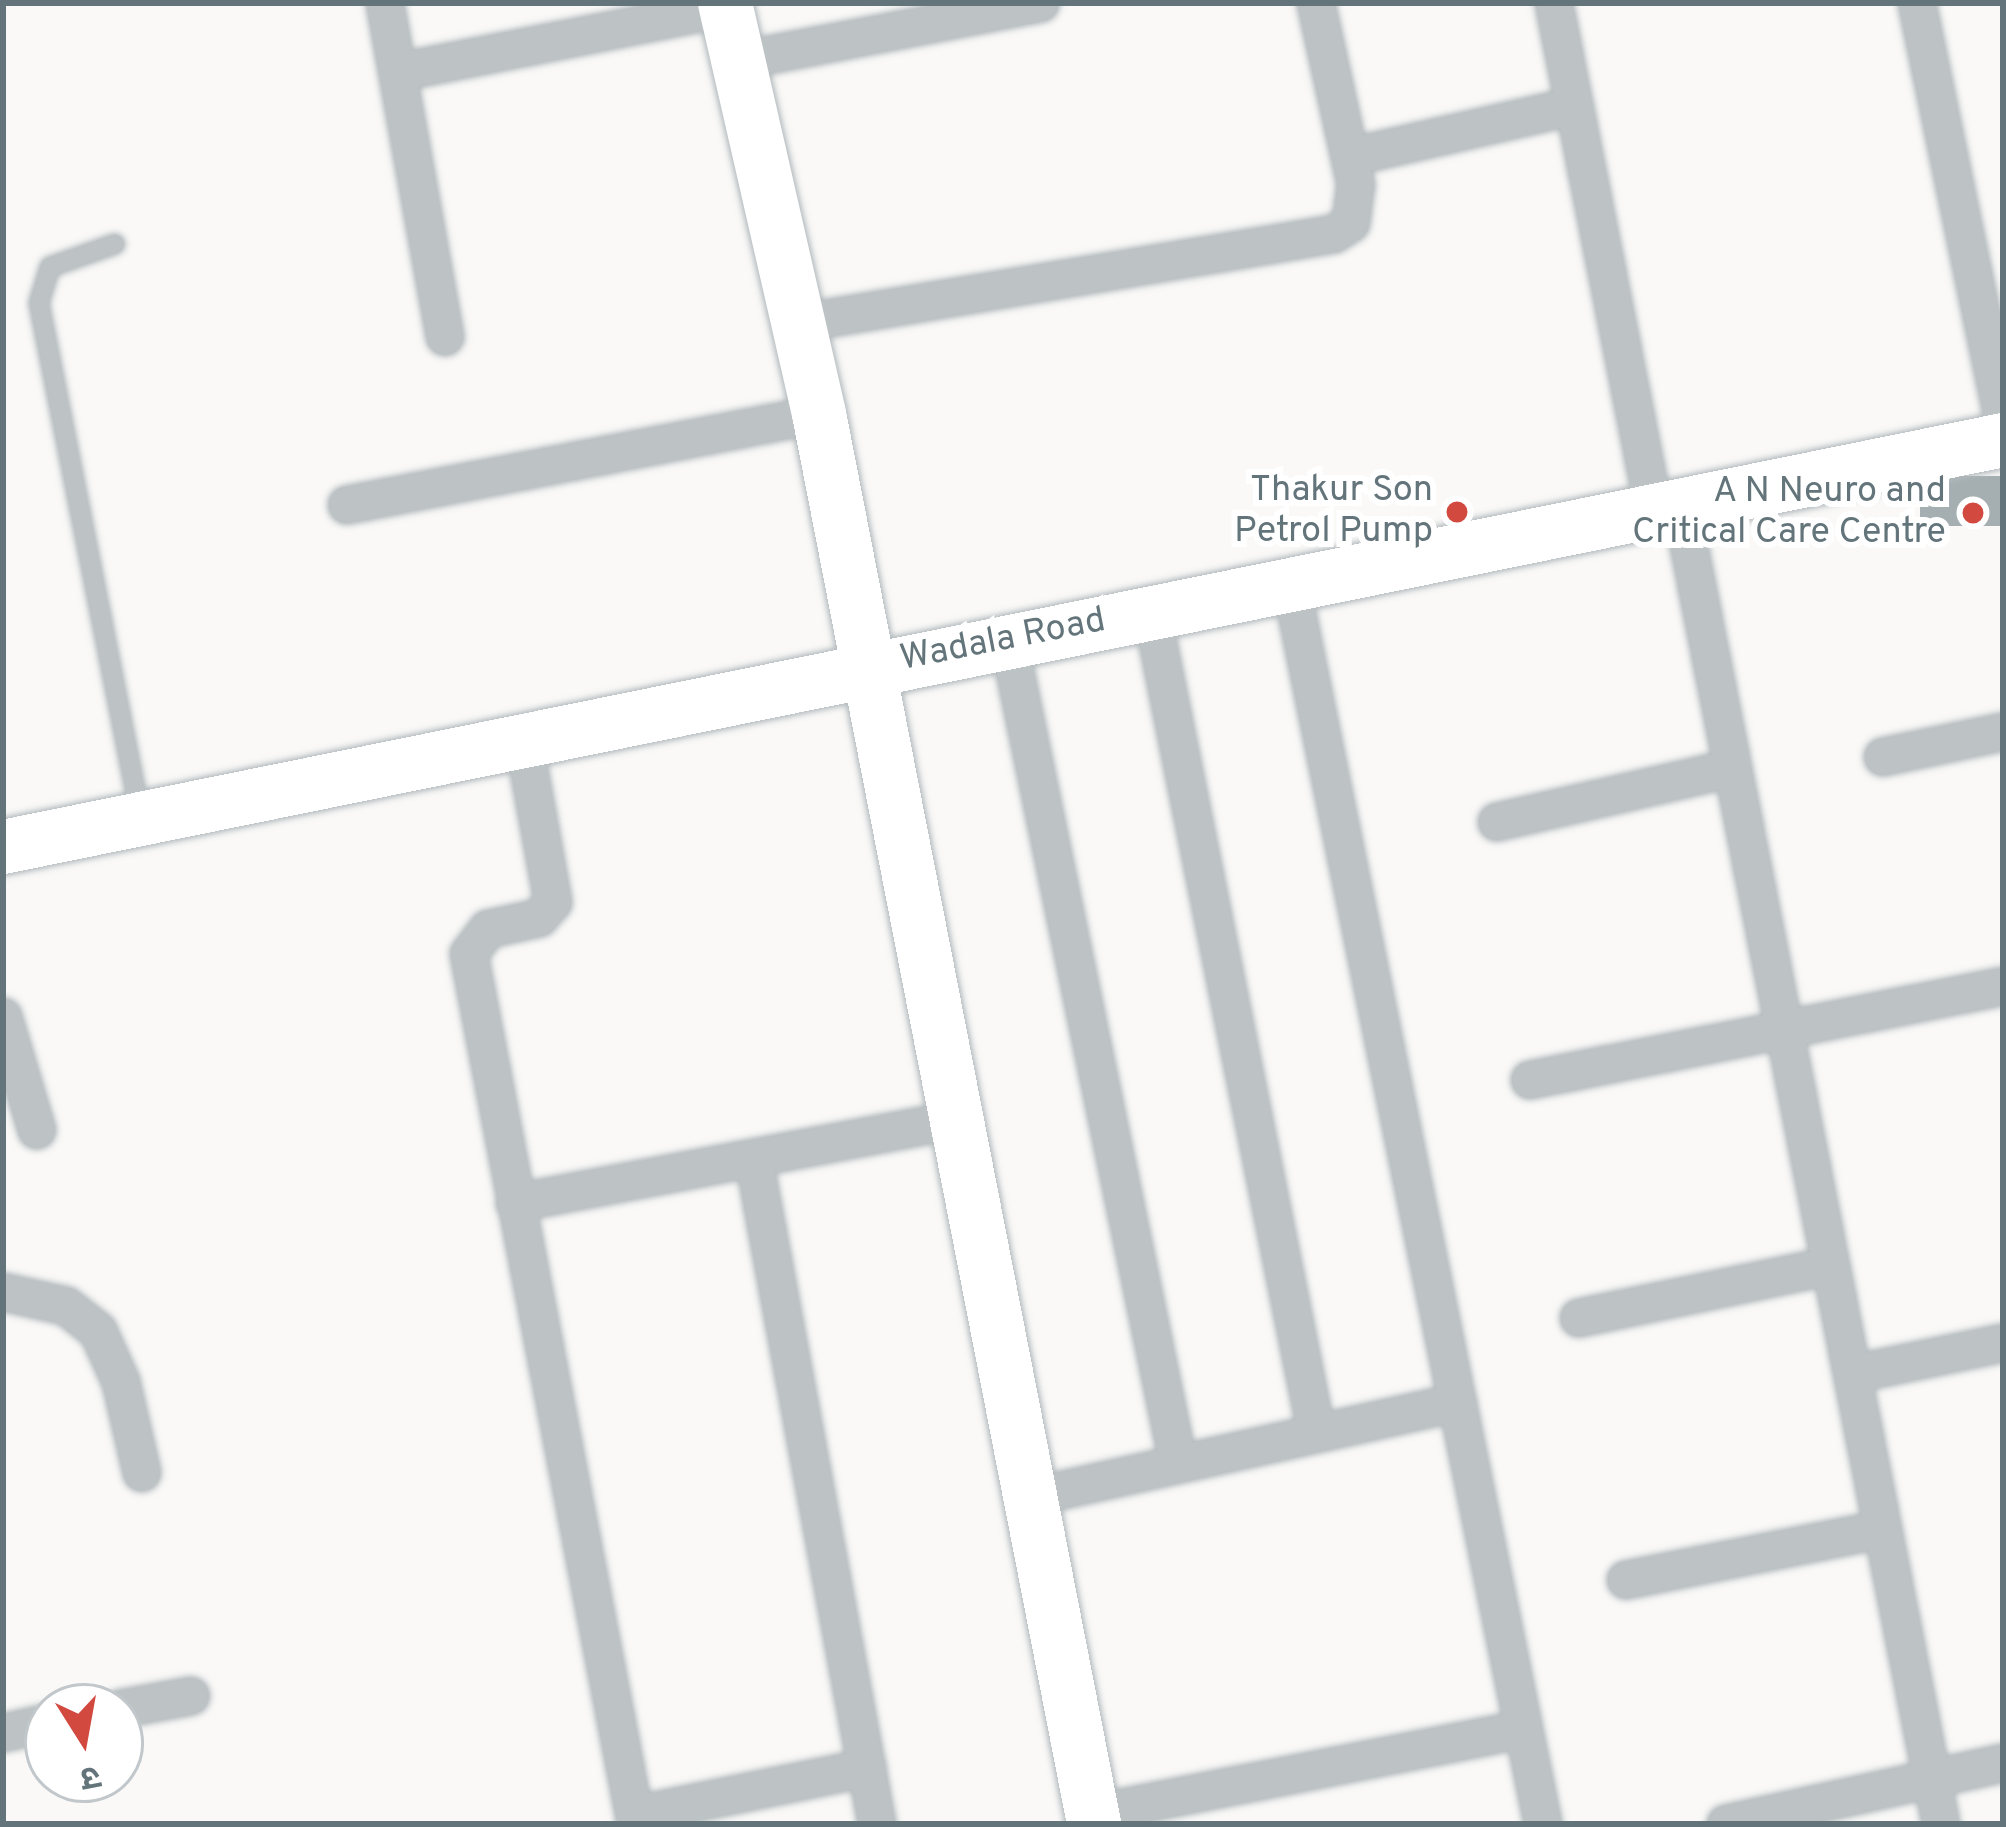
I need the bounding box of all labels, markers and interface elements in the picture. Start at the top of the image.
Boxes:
place label: Thakur Son Petrol Pump [1234,469,1433,554]
place label: A N Neuro and Critical Care Centre [1632,470,1946,555]
marker: A N Neuro and Critical Care Centre [1957,497,1989,529]
marker: Thakur Son Petrol Pump [1444,499,1470,525]
street label: Wadala Road [897,600,1109,682]
north arrow [24,1683,144,1803]
text: उ [77,1753,104,1798]

